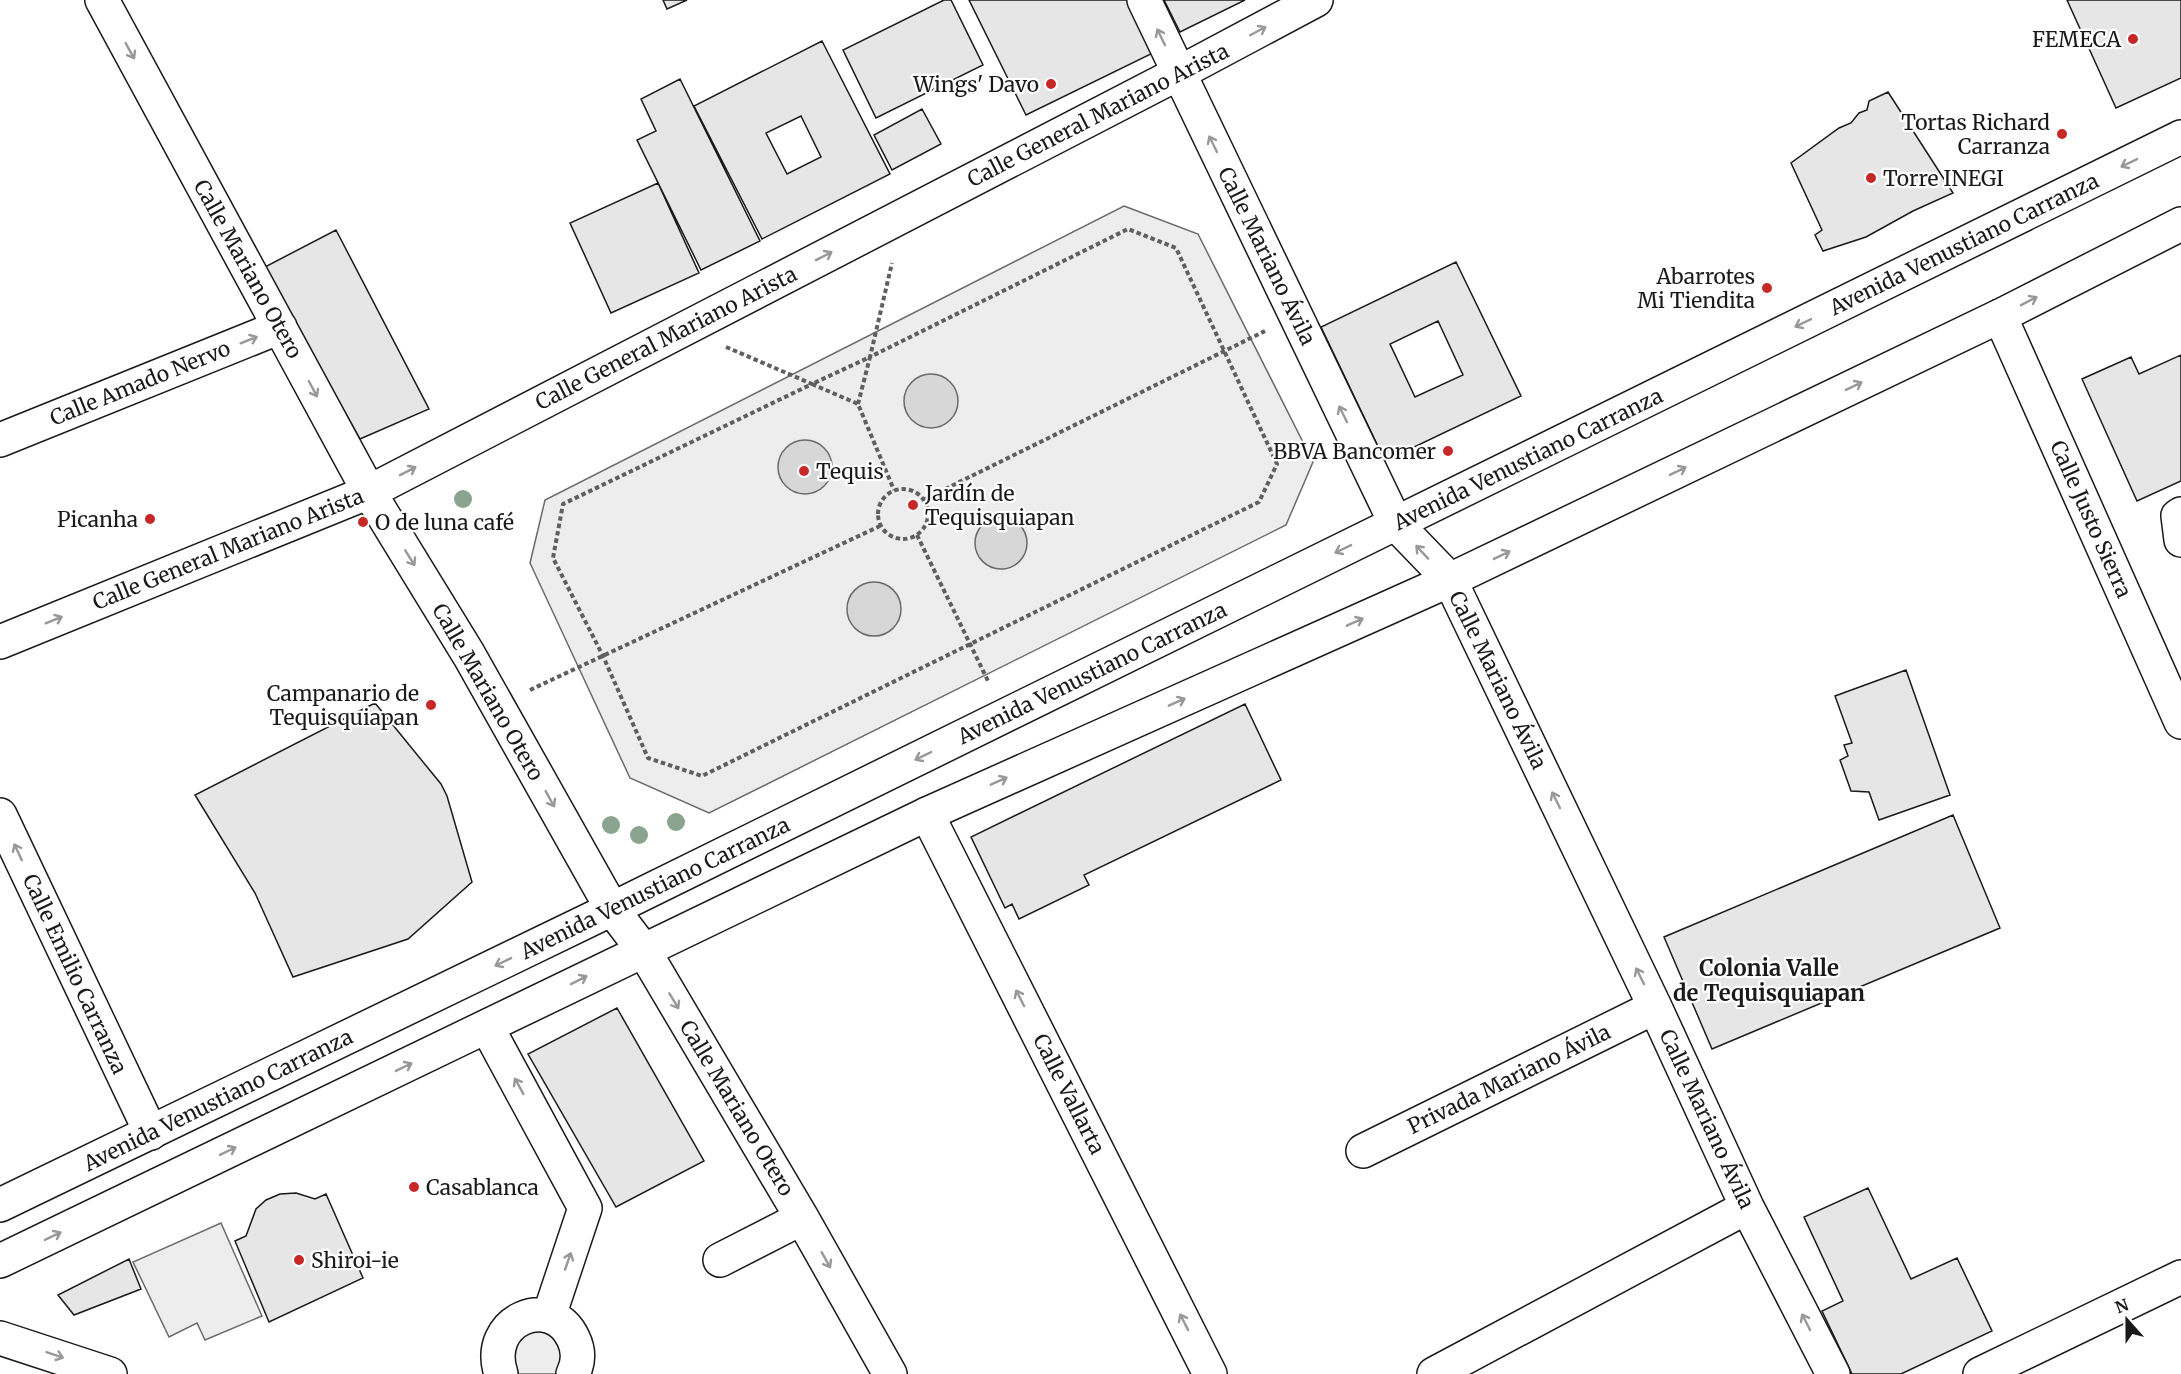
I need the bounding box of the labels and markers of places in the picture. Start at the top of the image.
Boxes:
place label: FEMECA [2032,26,2121,53]
marker: FEMECA [2126,32,2140,46]
place label: Wings' Davo [912,71,1039,98]
marker: Wings' Davo [1044,77,1058,91]
place label: Tortas Richard Carranza [1901,109,2050,160]
marker: Tortas Richard Carranza [2055,127,2069,141]
place label: Torre INEGI [1883,165,2004,192]
marker: Torre INEGI [1864,171,1878,185]
place label: Abarrotes Mi Tiendita [1637,263,1755,314]
marker: Abarrotes Mi Tiendita [1760,281,1774,295]
place label: BBVA Bancomer [1273,438,1436,465]
marker: BBVA Bancomer [1441,444,1455,458]
place label: Tequis [816,458,884,485]
marker: Tequis [797,464,811,478]
place label: Jardín de Tequisquiapan [924,480,1074,531]
marker: Jardín de Tequisquiapan [906,498,920,512]
place label: Picanha [57,506,138,533]
place label: O de luna café [375,509,514,536]
marker: Picanha [143,512,157,526]
marker: O de luna café [356,515,370,529]
place label: Campanario de Tequisquiapan [267,680,419,731]
marker: Campanario de Tequisquiapan [424,698,438,712]
place label: Casablanca [426,1174,539,1201]
marker: Casablanca [407,1180,421,1194]
place label: Shiroi-ie [311,1247,399,1274]
marker: Shiroi-ie [292,1253,306,1267]

